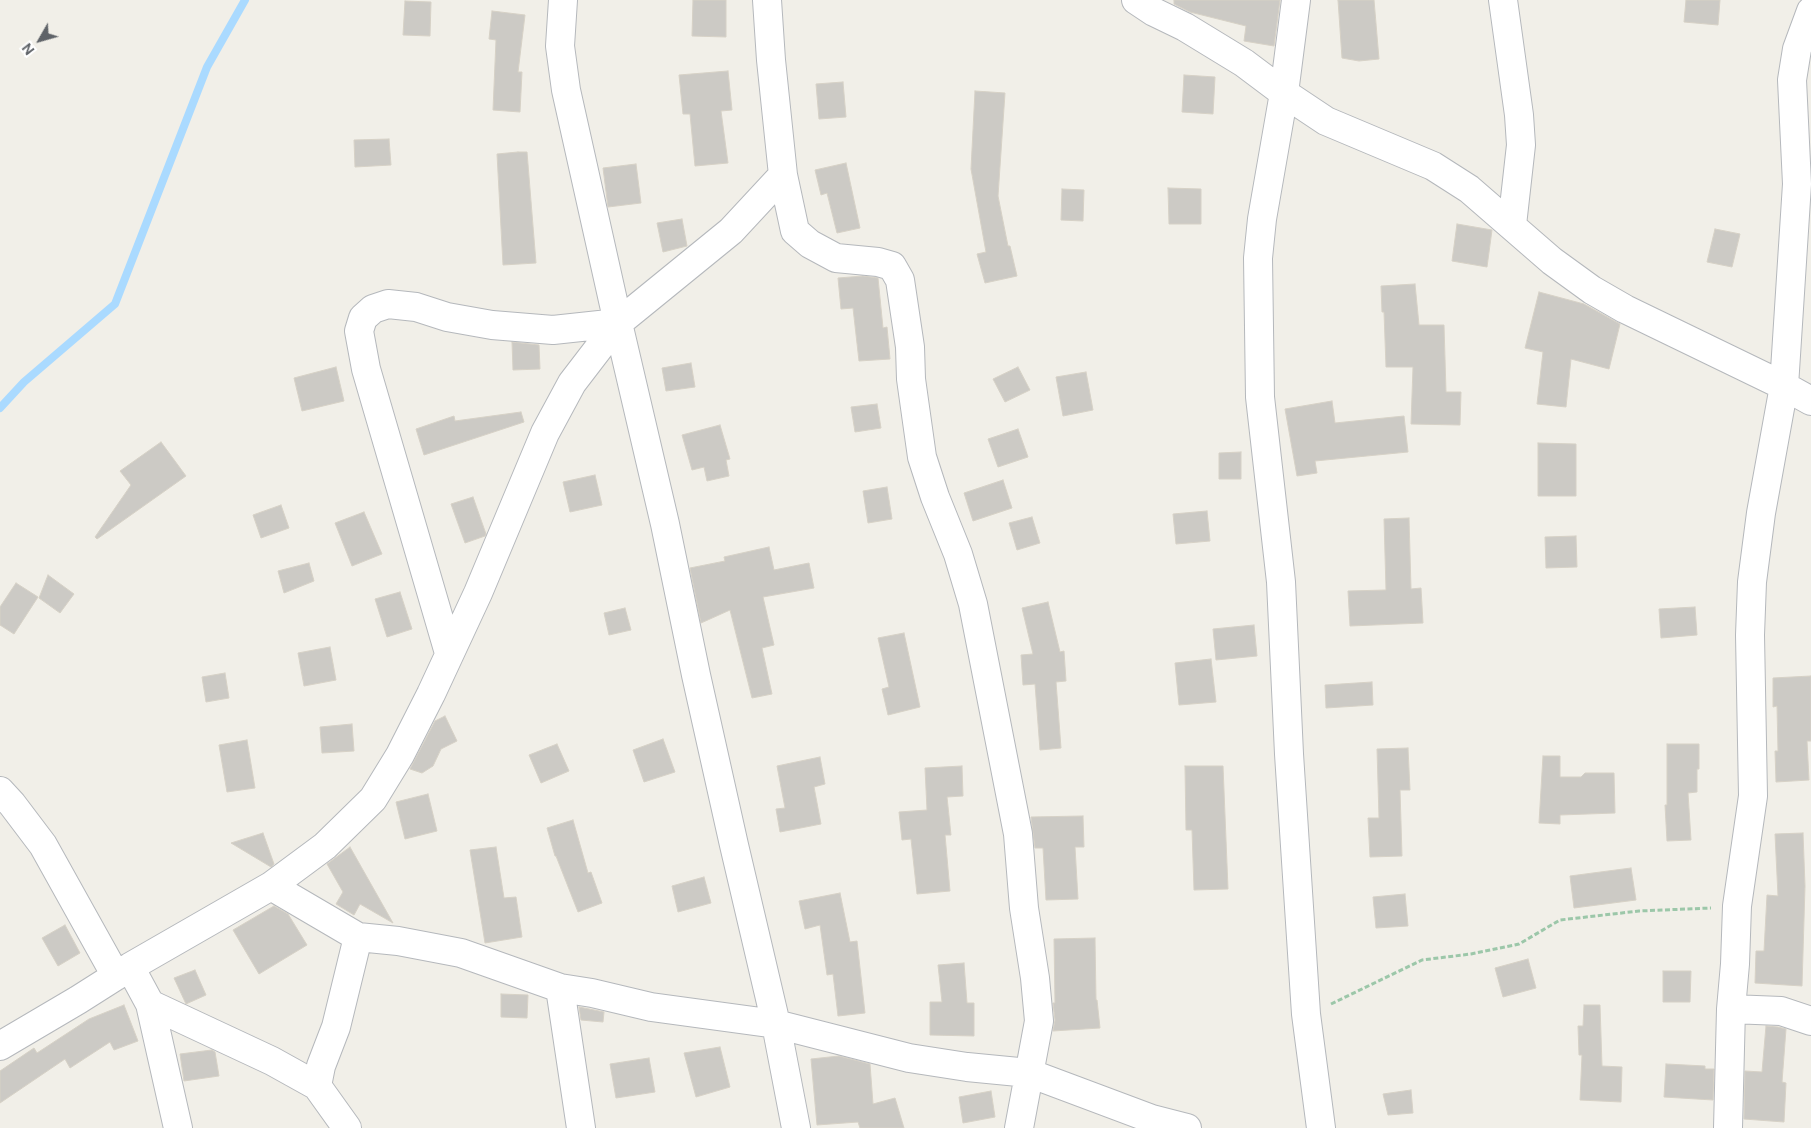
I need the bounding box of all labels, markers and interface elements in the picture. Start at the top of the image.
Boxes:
north arrow [15,15,65,65]
text: N [18,40,38,59]

